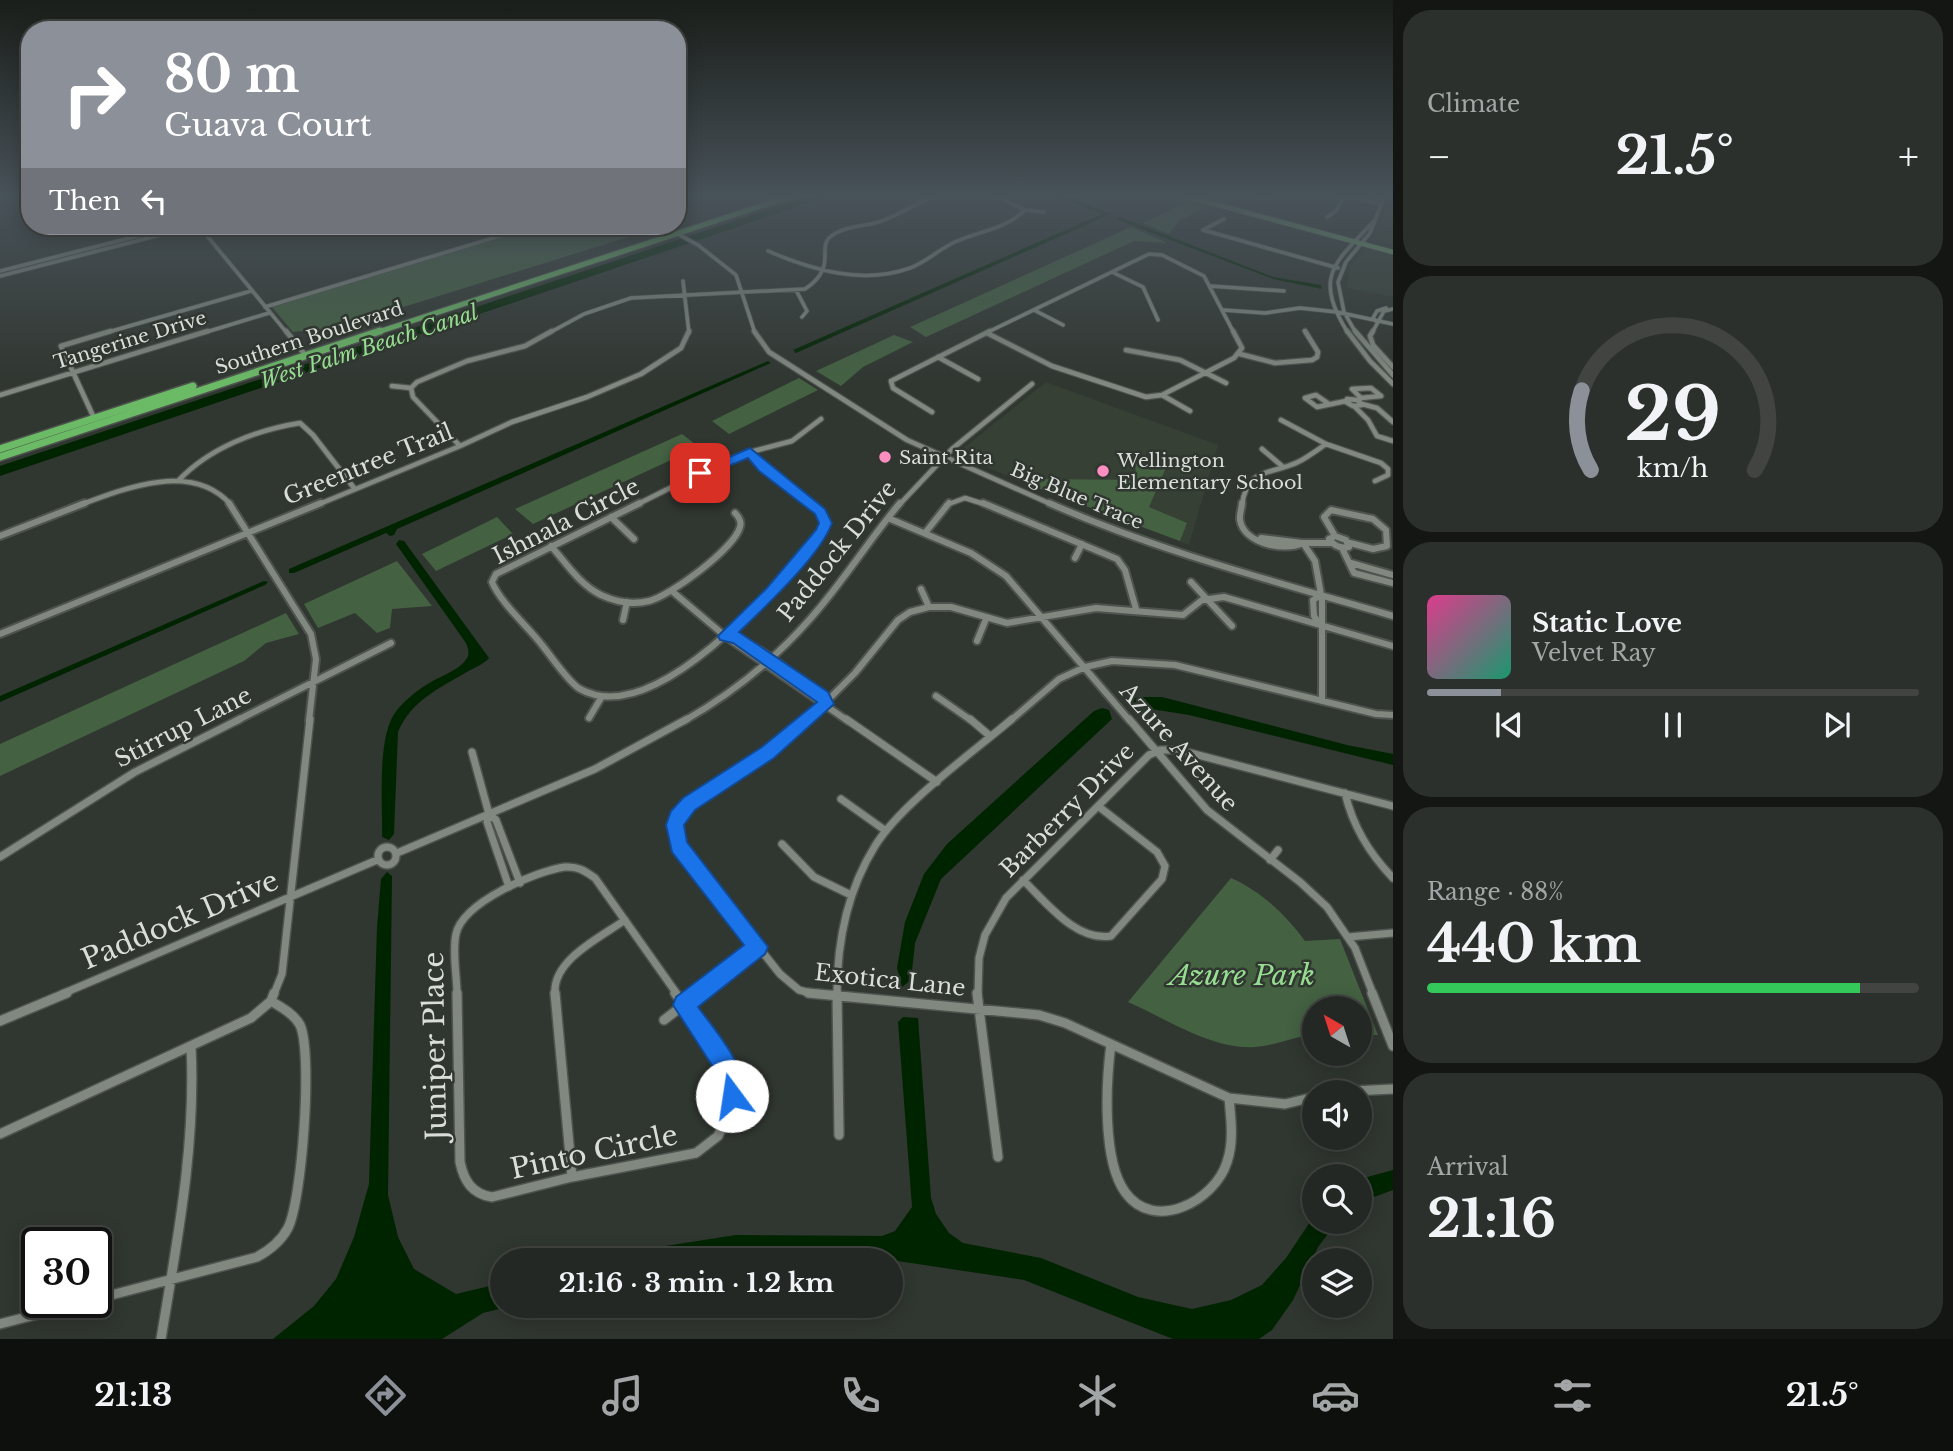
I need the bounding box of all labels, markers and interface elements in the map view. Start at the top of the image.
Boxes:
text: 80 m [164,44,299,105]
icon: right [49,49,140,140]
text: Climate [1427,90,1520,118]
text: Guava Court [164,105,372,145]
text: 21.5° [1615,124,1734,188]
text: − [1427,133,1451,180]
text: + [1898,133,1919,180]
icon: left [135,182,173,220]
text: Then [49,185,121,217]
street label: Southern Boulevard [212,297,406,379]
water label: West Palm Beach Canal [257,299,482,395]
street label: Tangerine Drive [51,306,209,374]
text: 29 [1625,369,1721,460]
street label: Greentree Trail [279,417,457,511]
pin [670,443,730,503]
place label: Saint Rita [899,446,994,469]
marker: Saint Rita [877,449,893,465]
place label: Wellington Elementary School [1116,449,1303,494]
text: km/h [1638,452,1708,483]
icon: arrive [681,454,719,492]
street label: Big Blue Trace [1007,458,1147,534]
marker: Wellington Elementary School [1095,463,1111,479]
street label: Ishnala Circle [488,472,644,570]
street label: Paddock Drive [772,475,902,627]
text: Static Love [1532,607,1682,639]
text: Velvet Ray [1532,639,1656,667]
street label: Azure Avenue [1113,676,1244,817]
street label: Stirrup Lane [110,681,256,773]
icon: previous [1490,706,1528,744]
icon: pause [1654,706,1692,744]
icon: next [1818,706,1856,744]
street label: Barberry Drive [994,737,1140,883]
street label: Paddock Drive [76,863,284,977]
text: Range · 88% [1427,878,1564,906]
text: 440 km [1427,912,1641,976]
street label: Juniper Place [416,951,454,1145]
street label: Exotica Lane [813,958,967,1002]
park label: Azure Park [1165,958,1315,993]
north arrow [1302,996,1372,1066]
map controls [1302,996,1372,1318]
position arrow [695,1059,769,1133]
button: sound [1302,1080,1372,1150]
street label: Pinto Circle [507,1117,681,1187]
text: Arrival [1427,1153,1508,1181]
button: search [1302,1164,1372,1234]
text: 21:16 [1427,1187,1556,1251]
speed limit sign: 30 [21,1227,112,1318]
button: layers [1302,1248,1372,1318]
text: 21:16 · 3 min · 1.2 km [559,1267,834,1299]
icon: directions [361,1371,410,1420]
icon: music [598,1371,647,1420]
icon: phone [836,1371,885,1420]
icon: climate [1073,1371,1122,1420]
icon: car [1311,1371,1360,1420]
icon: filters [1548,1371,1597,1420]
text: 21:13 [94,1375,172,1415]
text: 21.5° [1786,1375,1859,1415]

